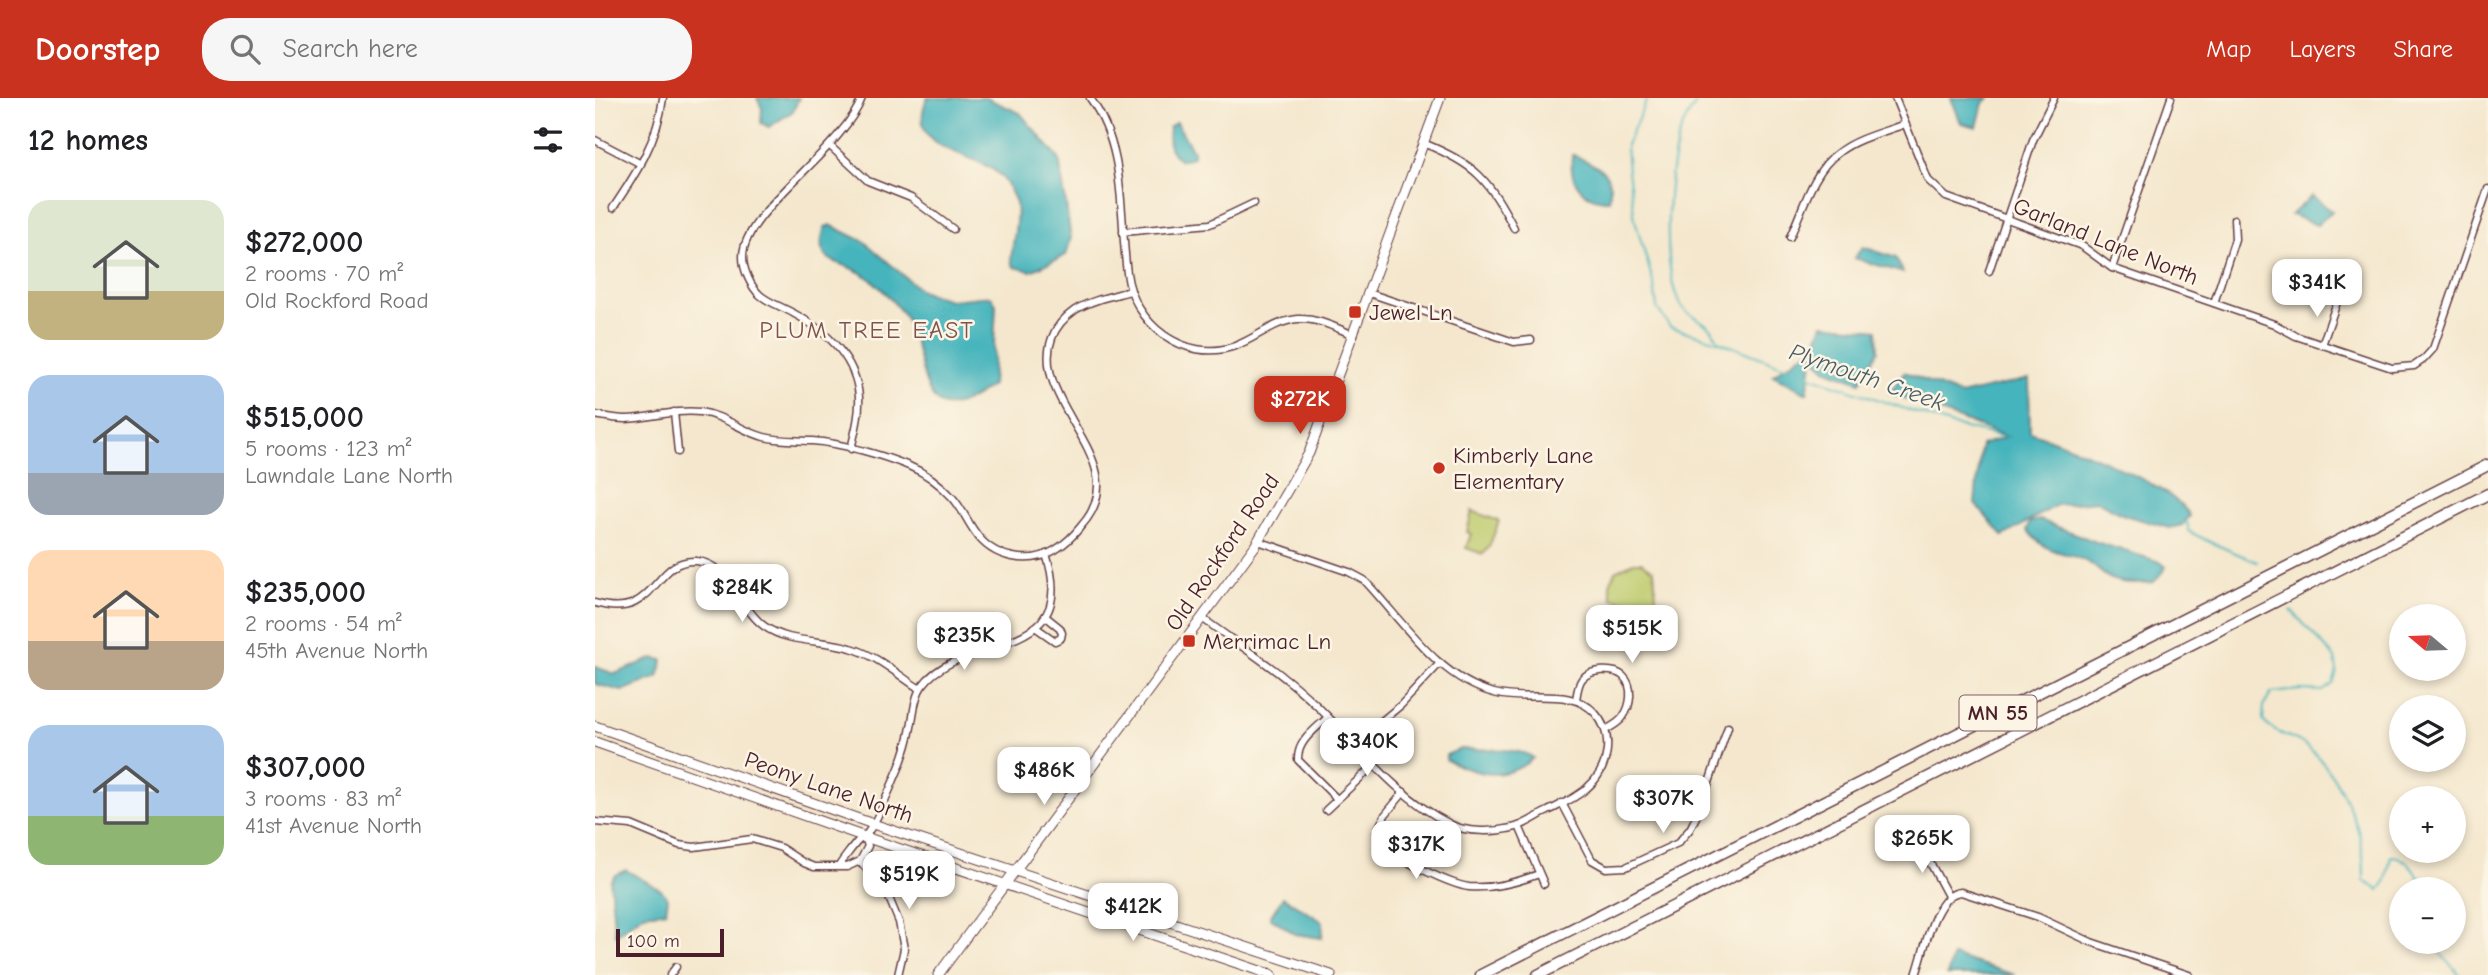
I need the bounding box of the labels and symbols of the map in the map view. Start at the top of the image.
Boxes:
street label: Garland Lane North [2009,192,2202,291]
pin: $341K [2268,260,2366,319]
place label: Jewel Ln [1369,299,1453,326]
marker: Jewel Ln [1347,304,1363,320]
district label: PLUM TREE EAST [759,316,975,344]
water label: Plymouth Creek [1786,337,1949,417]
pin: $272K [1251,376,1349,436]
place label: Kimberly Lane Elementary [1453,442,1593,495]
marker: Kimberly Lane Elementary [1431,460,1447,476]
street label: Old Rockford Road [1160,469,1285,636]
pin: $284K [693,564,791,624]
north arrow [2389,604,2466,681]
pin: $515K [1583,606,1681,665]
pin: $235K [915,612,1013,672]
place label: Merrimac Ln [1203,628,1331,655]
marker: Merrimac Ln [1181,633,1197,649]
road number: MN 55 [1959,696,2037,730]
pin: $340K [1318,718,1416,778]
street label: Peony Lane North [741,746,917,829]
pin: $486K [995,748,1093,807]
pin: $307K [1614,776,1712,835]
pin: $265K [1873,816,1971,875]
pin: $317K [1367,822,1465,881]
pin: $519K [860,852,958,911]
pin: $412K [1084,884,1182,943]
scale bar [616,926,725,958]

